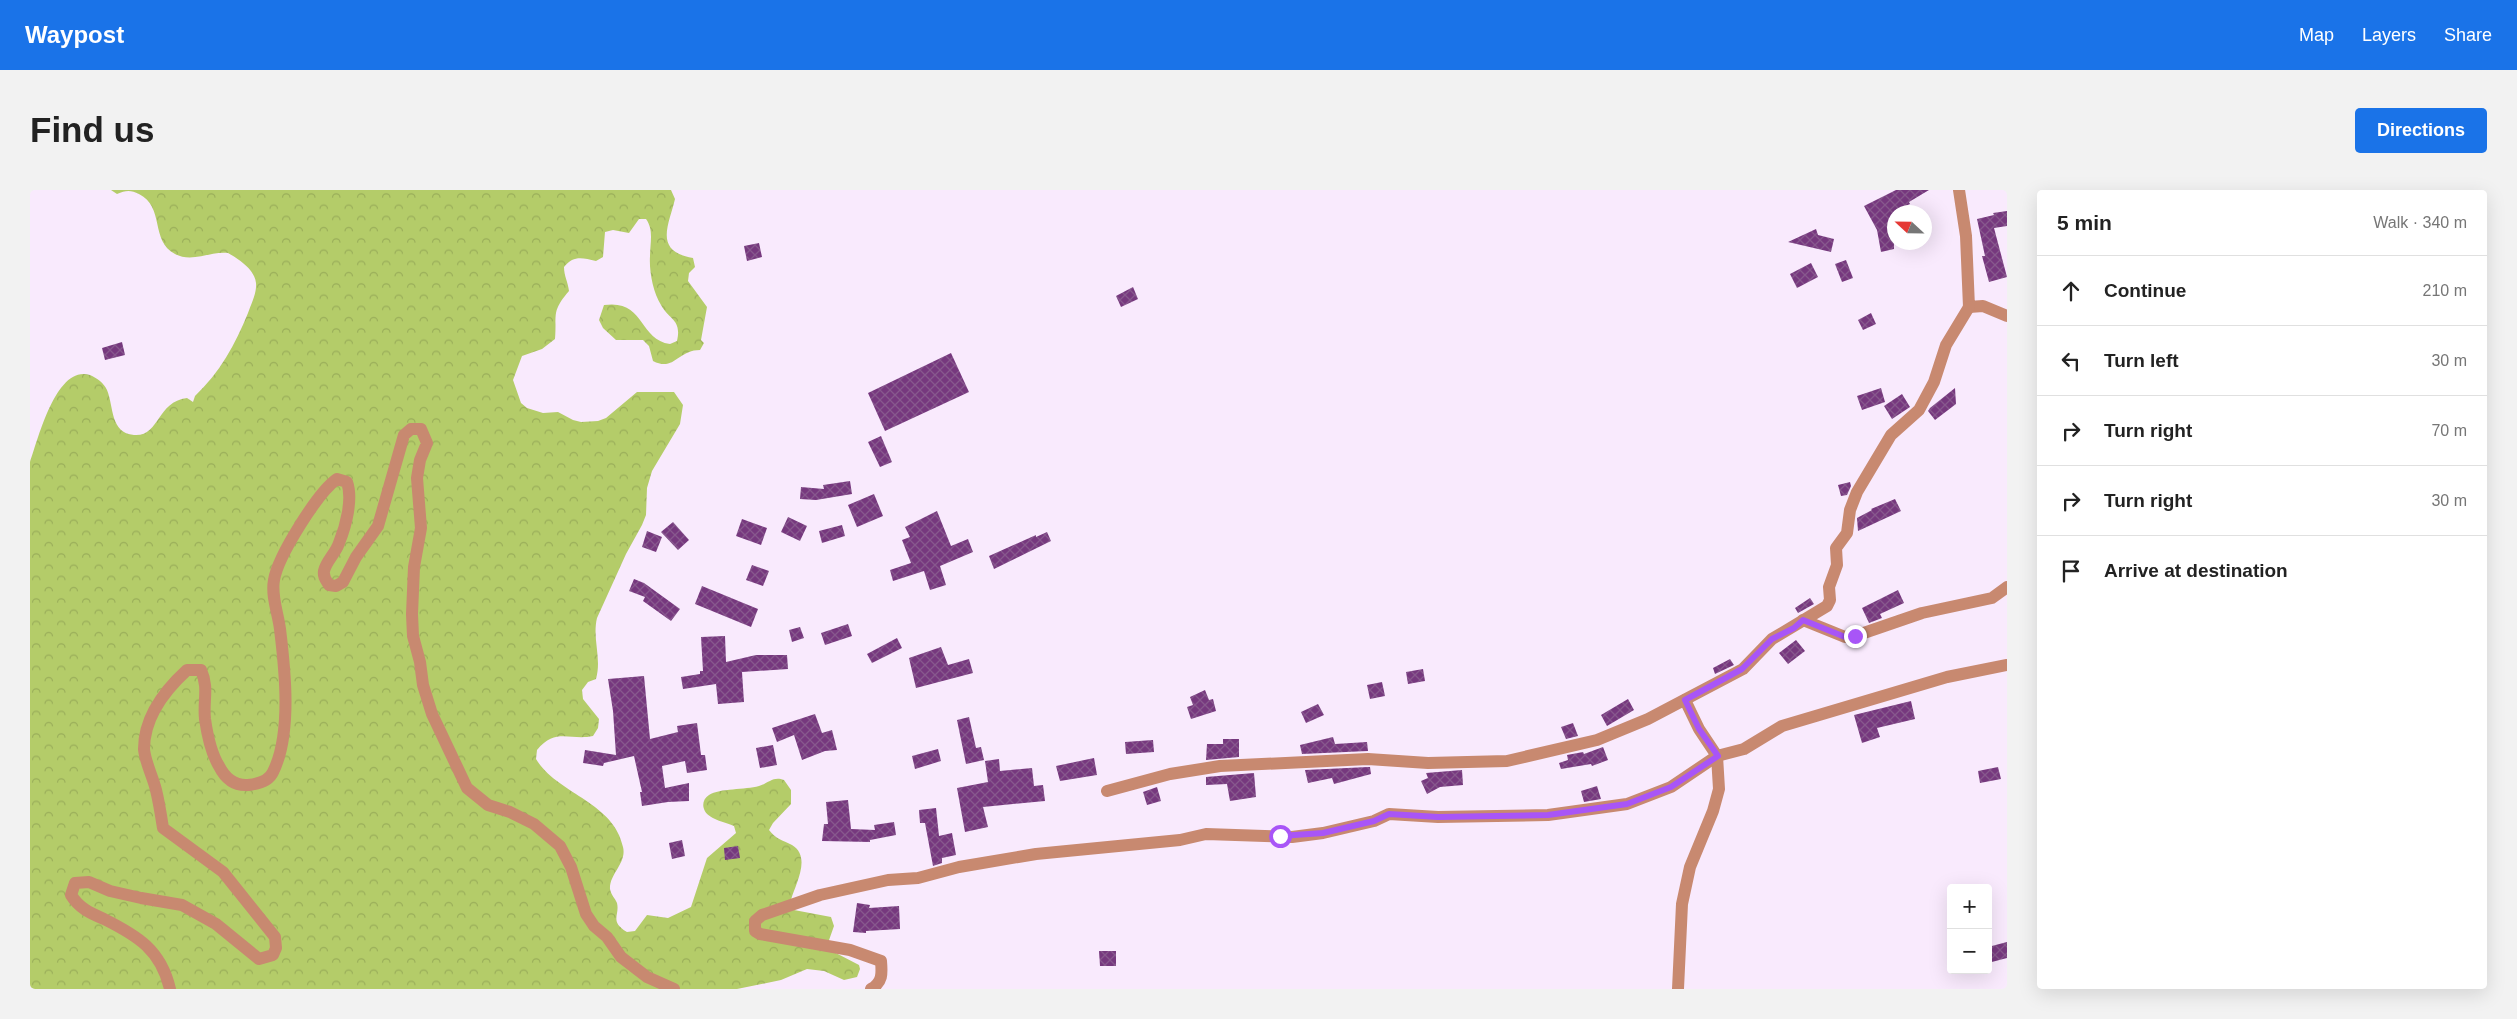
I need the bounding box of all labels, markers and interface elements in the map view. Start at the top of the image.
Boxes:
text: Waypost [25,21,124,48]
text: Map [2299,25,2334,45]
text: Layers [2362,25,2416,45]
text: Share [2444,25,2492,45]
button: Directions [2355,108,2487,153]
text: Find us [30,110,154,149]
north arrow [1887,205,1932,250]
text: 5 min [2057,211,2112,234]
text: Walk · 340 m [2373,214,2467,231]
icon: ahead [2057,277,2085,305]
text: Continue [2104,280,2186,301]
text: 210 m [2423,282,2467,299]
icon: left [2057,347,2085,375]
text: Turn left [2104,350,2179,371]
text: 30 m [2431,352,2467,369]
icon: right [2057,417,2085,445]
text: Turn right [2104,420,2192,441]
text: 70 m [2431,422,2467,439]
icon: right [2057,487,2085,515]
text: Turn right [2104,490,2192,511]
text: 30 m [2431,492,2467,509]
icon: arrive [2057,557,2085,585]
text: Arrive at destination [2104,560,2288,581]
route end [1844,625,1867,648]
route start [1269,825,1292,848]
map controls [1947,884,1992,974]
button: + [1947,884,1992,929]
button: − [1947,929,1992,974]

